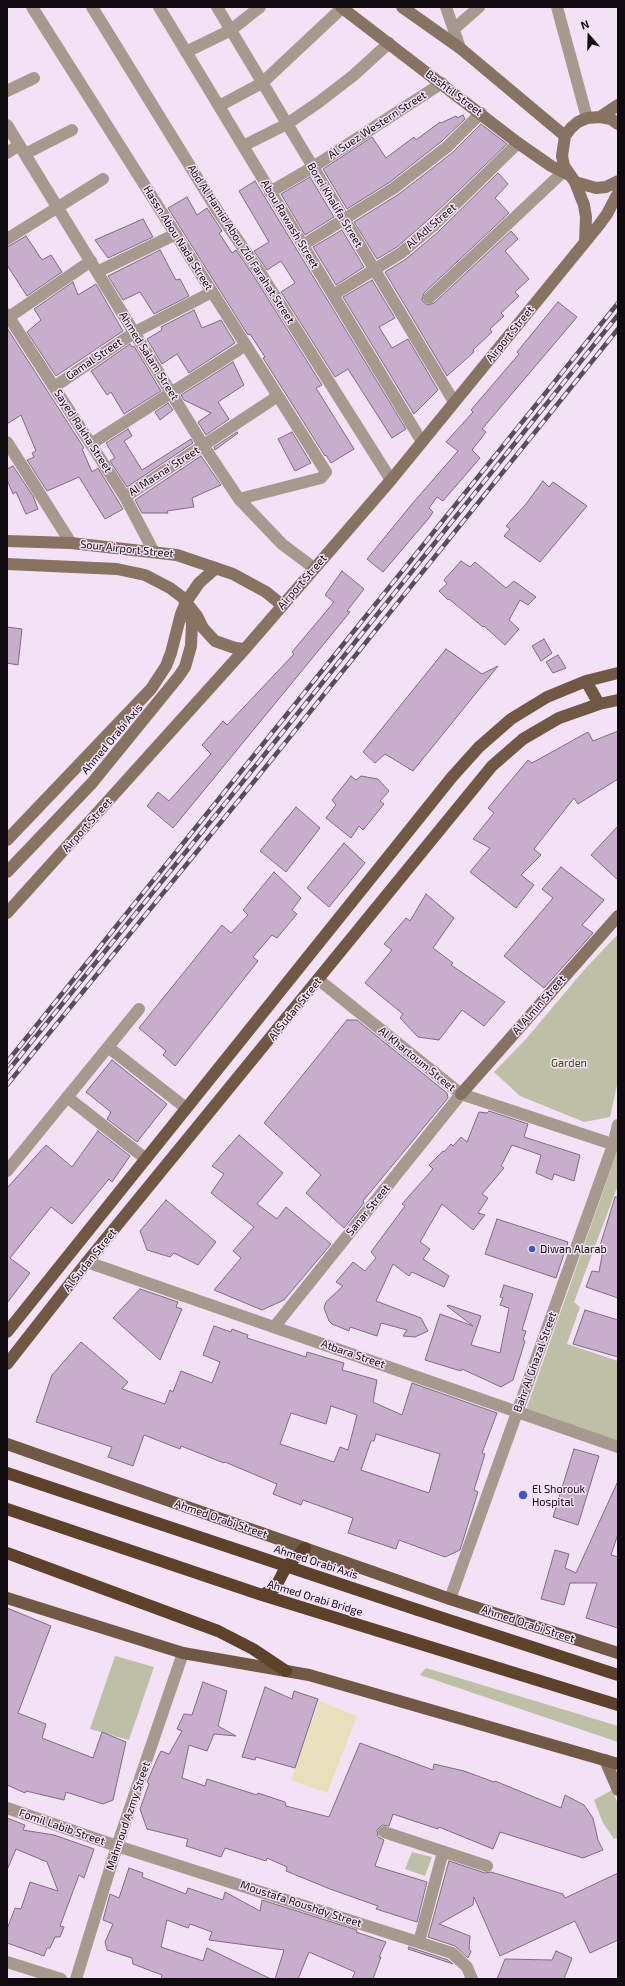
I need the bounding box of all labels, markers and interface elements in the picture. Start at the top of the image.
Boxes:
north arrow [569,16,609,56]
text: N [579,17,591,32]
street label: Bashtil Street [423,67,485,119]
street label: Al Suez Western Street [325,88,429,162]
street label: Borei Khalifa Street [304,160,366,250]
street label: Abd Al Hamid Abou Zid Farahat Street [185,162,297,326]
street label: Abou Rawash Street [258,177,322,271]
street label: Hassn Abou Nada Street [140,183,216,293]
street label: Al Adl Street [403,201,459,251]
street label: Airport Street [483,303,537,365]
street label: Ahmed Salam Street [116,309,182,403]
street label: Gamal Street [63,335,125,383]
street label: Sayed Rakha Street [51,387,115,475]
street label: Al Masna' Street [126,443,202,499]
street label: Sour Airport Street [80,538,174,560]
street label: Airport Street [275,552,329,612]
street label: Ahmed Orabi Axis [79,701,145,777]
street label: Airport Street [59,795,115,855]
street label: Al Almin Street [510,973,568,1037]
street label: Al Sudan Street [266,975,324,1043]
street label: Al Khartoum Street [376,1024,458,1094]
park label: Garden [551,1056,587,1070]
street label: Sanar Street [343,1182,393,1238]
street label: Al Sudan Street [61,1226,119,1294]
place label: Diwan Alarab [540,1242,607,1256]
marker: Diwan Alarab [527,1244,537,1254]
street label: Bahr Al Ghazal Street [511,1310,559,1414]
street label: Atbara Street [319,1337,387,1371]
place label: El Shorouk Hospital [532,1482,585,1508]
marker: El Shorouk Hospital [517,1489,529,1501]
street label: Ahmed Orabi Street [173,1497,269,1541]
street label: Ahmed Orabi Axis [272,1542,360,1582]
street label: Ahmed Orabi Bridge [266,1577,364,1619]
street label: Ahmed Orabi Street [480,1603,576,1645]
street label: Mahmoud Azmy Street [103,1760,153,1872]
street label: Fomil Labib Street [17,1806,107,1848]
street label: Moustafa Roushdy Street [239,1878,363,1930]

